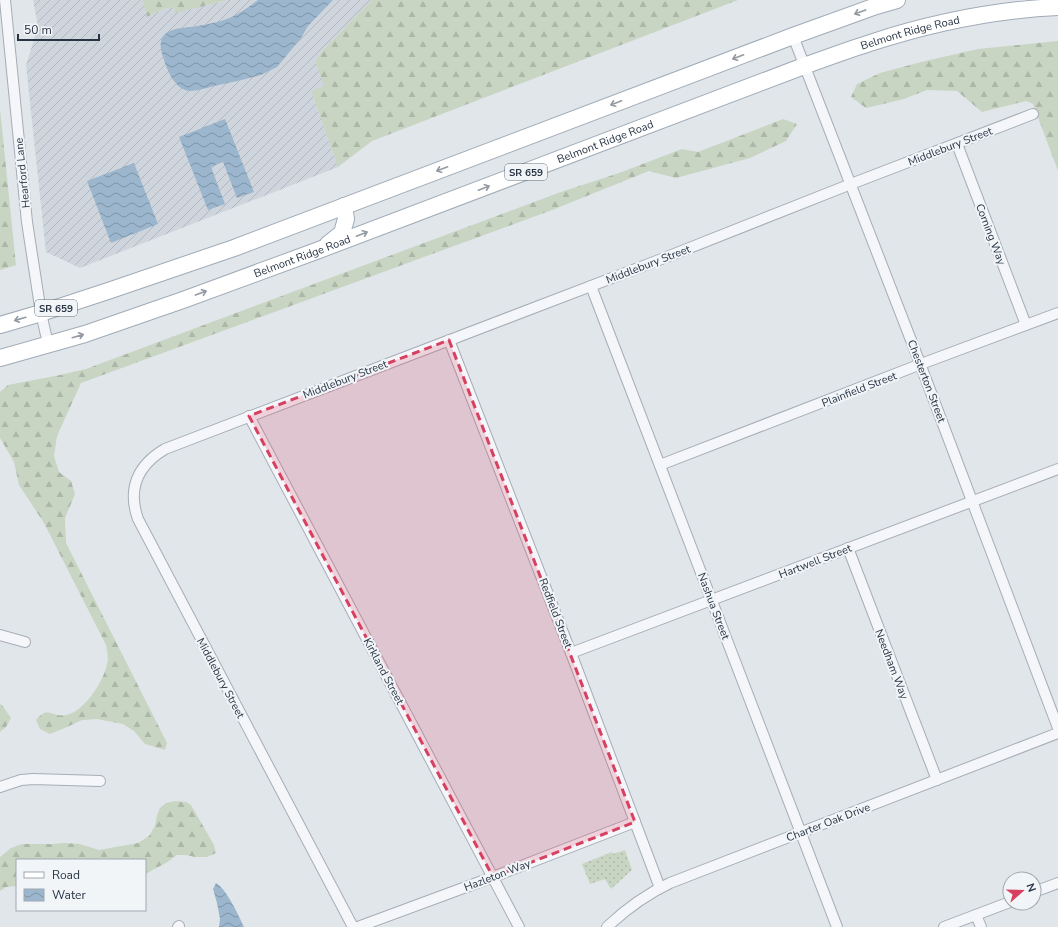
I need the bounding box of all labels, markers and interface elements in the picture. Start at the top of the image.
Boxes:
one-way arrow [854,8,866,16]
street label: Belmont Ridge Road [859,12,961,54]
scale bar [18,16,99,42]
text: 50 m [24,22,52,38]
one-way arrow [732,53,744,61]
one-way arrow [611,99,623,107]
street label: Belmont Ridge Road [555,117,656,167]
street label: Middlebury Street [906,123,995,169]
street label: Hearford Lane [11,137,34,209]
road number: SR 659 [505,164,547,180]
one-way arrow [437,165,449,173]
one-way arrow [477,183,489,191]
street label: Corning Way [972,201,1009,267]
one-way arrow [356,229,368,237]
street label: Belmont Ridge Road [252,232,353,281]
street label: Middlebury Street [604,241,693,287]
one-way arrow [194,289,206,297]
road number: SR 659 [35,300,77,316]
one-way arrow [14,316,27,323]
one-way arrow [71,331,84,339]
street label: Chesterton Street [904,338,949,425]
street label: Middlebury Street [301,356,390,402]
street label: Plainfield Street [819,368,899,411]
street label: Hartwell Street [777,541,854,582]
street label: Nashua Street [694,571,733,642]
street label: Redfield Street [535,576,576,651]
street label: Needham Way [871,627,912,701]
street label: Middlebury Street [193,635,248,721]
street label: Kirkland Street [360,635,407,707]
street label: Charter Oak Drive [784,800,872,845]
street label: Hazleton Way [462,856,533,895]
legend [16,859,146,911]
text: Road [52,867,80,883]
north arrow [1002,871,1042,911]
text: N [1022,881,1039,894]
text: Water [52,887,86,903]

